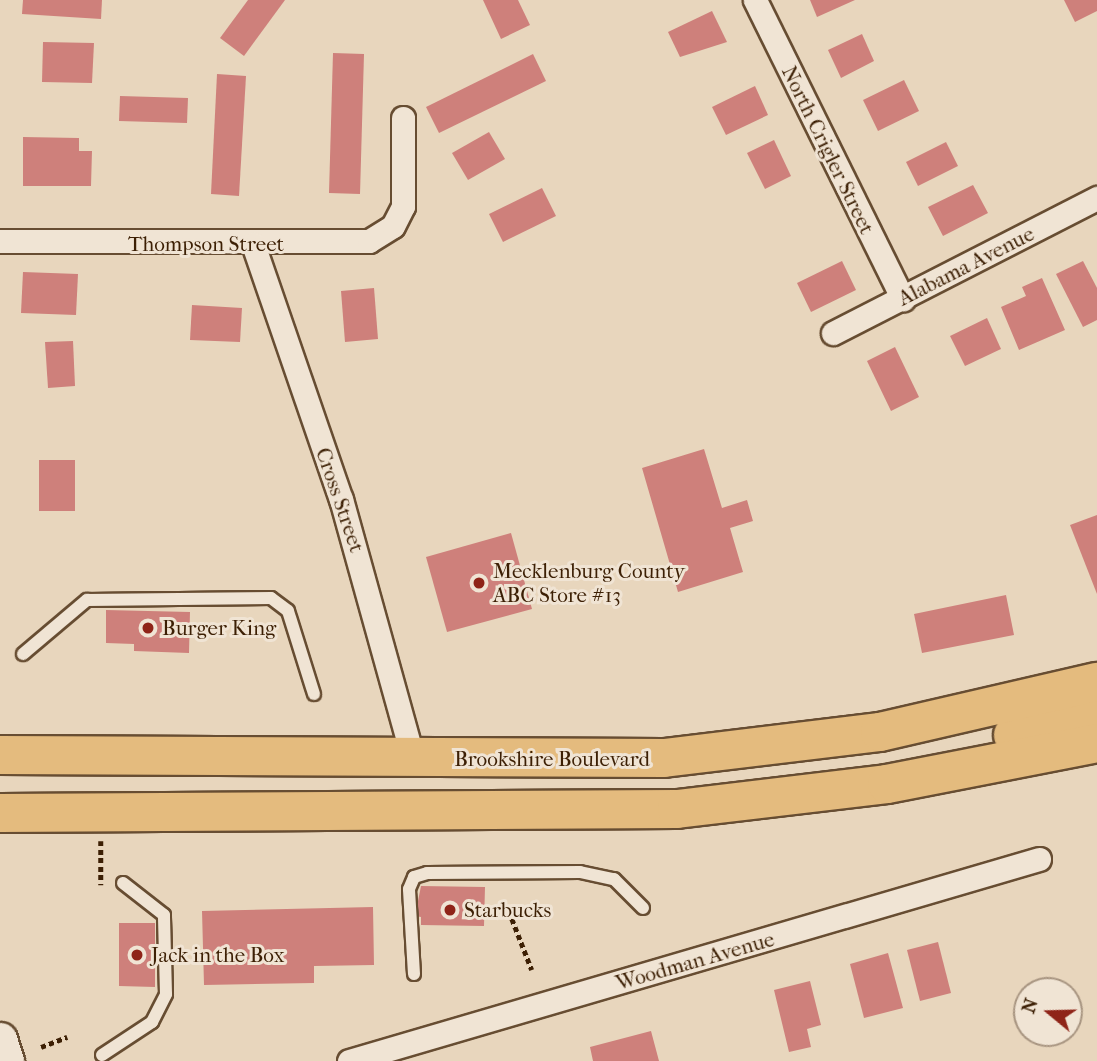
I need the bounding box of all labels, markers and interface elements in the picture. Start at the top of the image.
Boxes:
street label: North Crigler Street [776,62,880,238]
street label: Alabama Avenue [894,221,1038,311]
street label: Thompson Street [128,231,284,257]
street label: Cross Street [310,444,370,556]
place label: Mecklenburg County ABC Store #13 [493,558,685,608]
marker: Mecklenburg County ABC Store #13 [471,575,487,591]
place label: Burger King [162,615,276,641]
marker: Burger King [140,620,156,636]
street label: Brookshire Boulevard [454,746,650,772]
place label: Starbucks [464,897,551,923]
marker: Starbucks [442,902,458,918]
street label: Woodman Avenue [613,926,777,996]
place label: Jack in the Box [151,942,284,968]
marker: Jack in the Box [129,947,145,963]
north arrow [1013,977,1083,1047]
text: N [1017,995,1043,1016]

